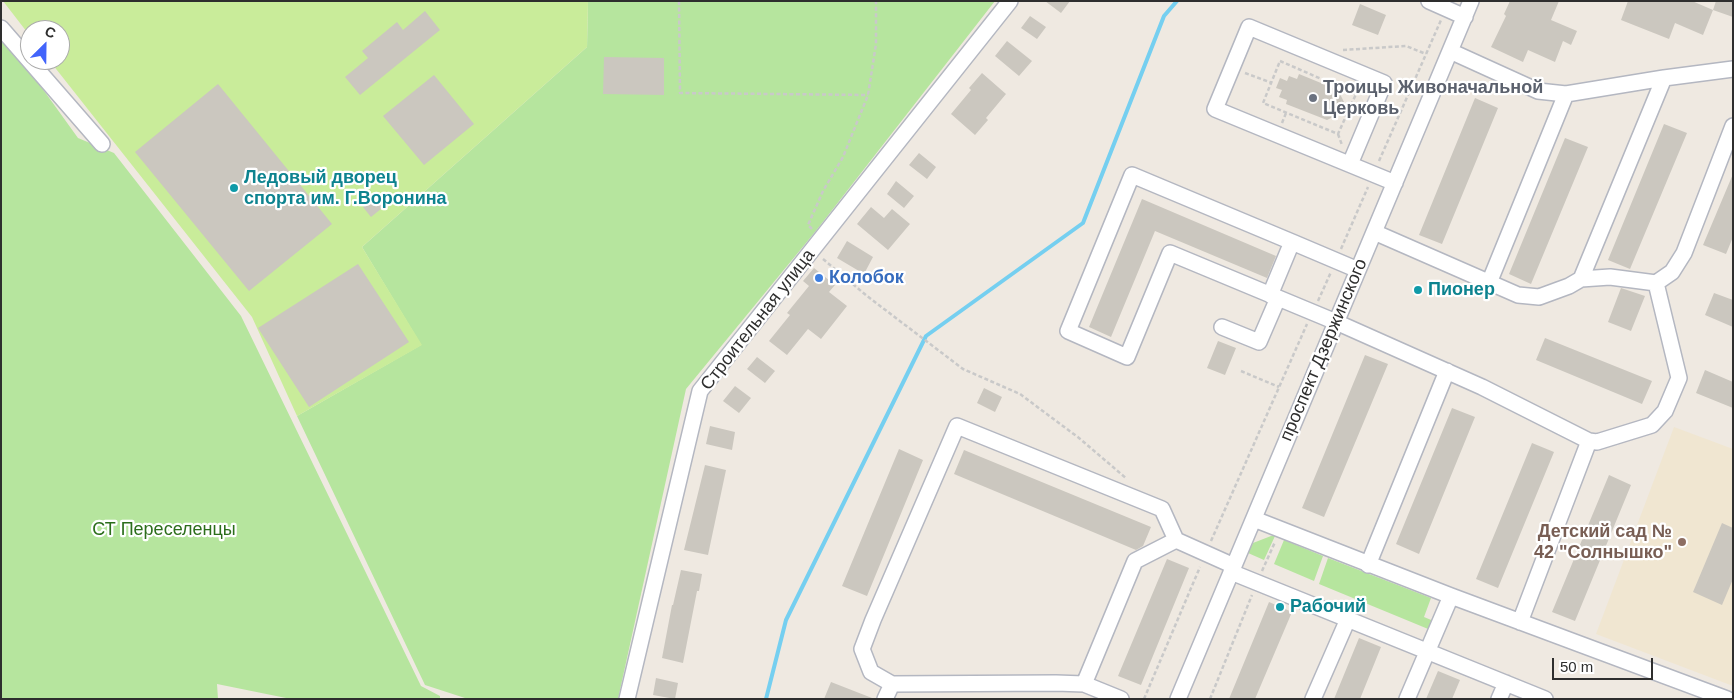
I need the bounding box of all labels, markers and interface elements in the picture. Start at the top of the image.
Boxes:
north arrow [20,20,70,70]
text: С [43,23,58,41]
place label: Троицы Живоначальной Церковь [1323,77,1543,120]
marker: Троицы Живоначальной Церковь [1307,92,1319,104]
place label: Ледовый дворец спорта им. Г.Воронина [244,167,447,210]
marker: Ледовый дворец спорта им. Г.Воронина [228,182,240,194]
street label: Строительная улица [696,245,820,395]
street label: проспект Дзержинского [1276,256,1372,444]
place label: Колобок [829,267,904,289]
marker: Колобок [813,272,825,284]
place label: Пионер [1428,279,1495,301]
marker: Пионер [1412,284,1424,296]
park label: СТ Переселенцы [92,519,236,541]
place label: Детский сад № 42 "Солнышко" [1534,521,1672,564]
marker: Детский сад № 42 "Солнышко" [1676,536,1688,548]
place label: Рабочий [1290,596,1366,618]
marker: Рабочий [1274,601,1286,613]
scale bar [1554,648,1655,680]
text: 50 m [1560,658,1593,675]

